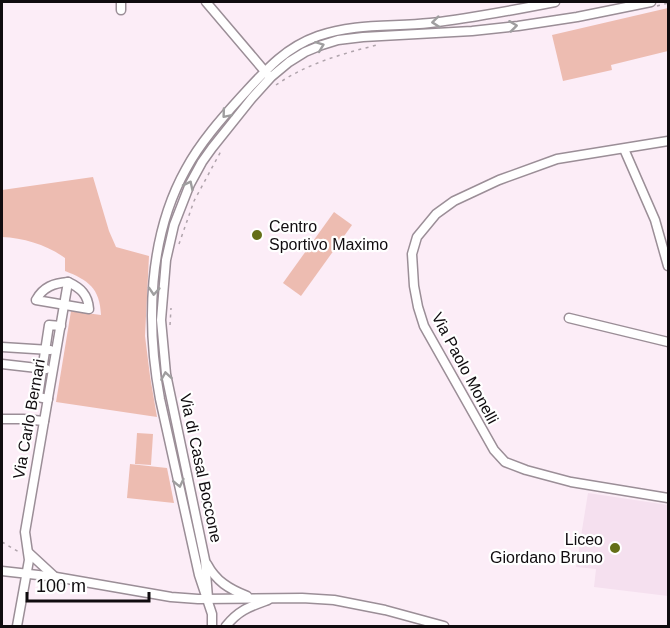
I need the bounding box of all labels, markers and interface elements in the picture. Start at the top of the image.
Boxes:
one-way arrow [431,15,440,28]
one-way arrow [508,20,517,33]
one-way arrow [314,41,324,54]
one-way arrow [223,107,234,118]
one-way arrow [182,181,194,192]
place label: Centro Sportivo Maximo [269,218,388,253]
marker: Centro Sportivo Maximo [250,228,264,242]
one-way arrow [148,286,161,295]
street label: Via Paolo Monelli [429,310,501,426]
street label: Via Carlo Bernari [10,358,48,480]
one-way arrow [161,371,173,381]
street label: Via di Casal Boccone [177,392,225,544]
one-way arrow [171,478,184,488]
place label: Liceo Giordano Bruno [490,531,603,566]
marker: Liceo Giordano Bruno [608,541,622,555]
scale bar [27,565,148,603]
text: 100 m [36,576,86,596]

